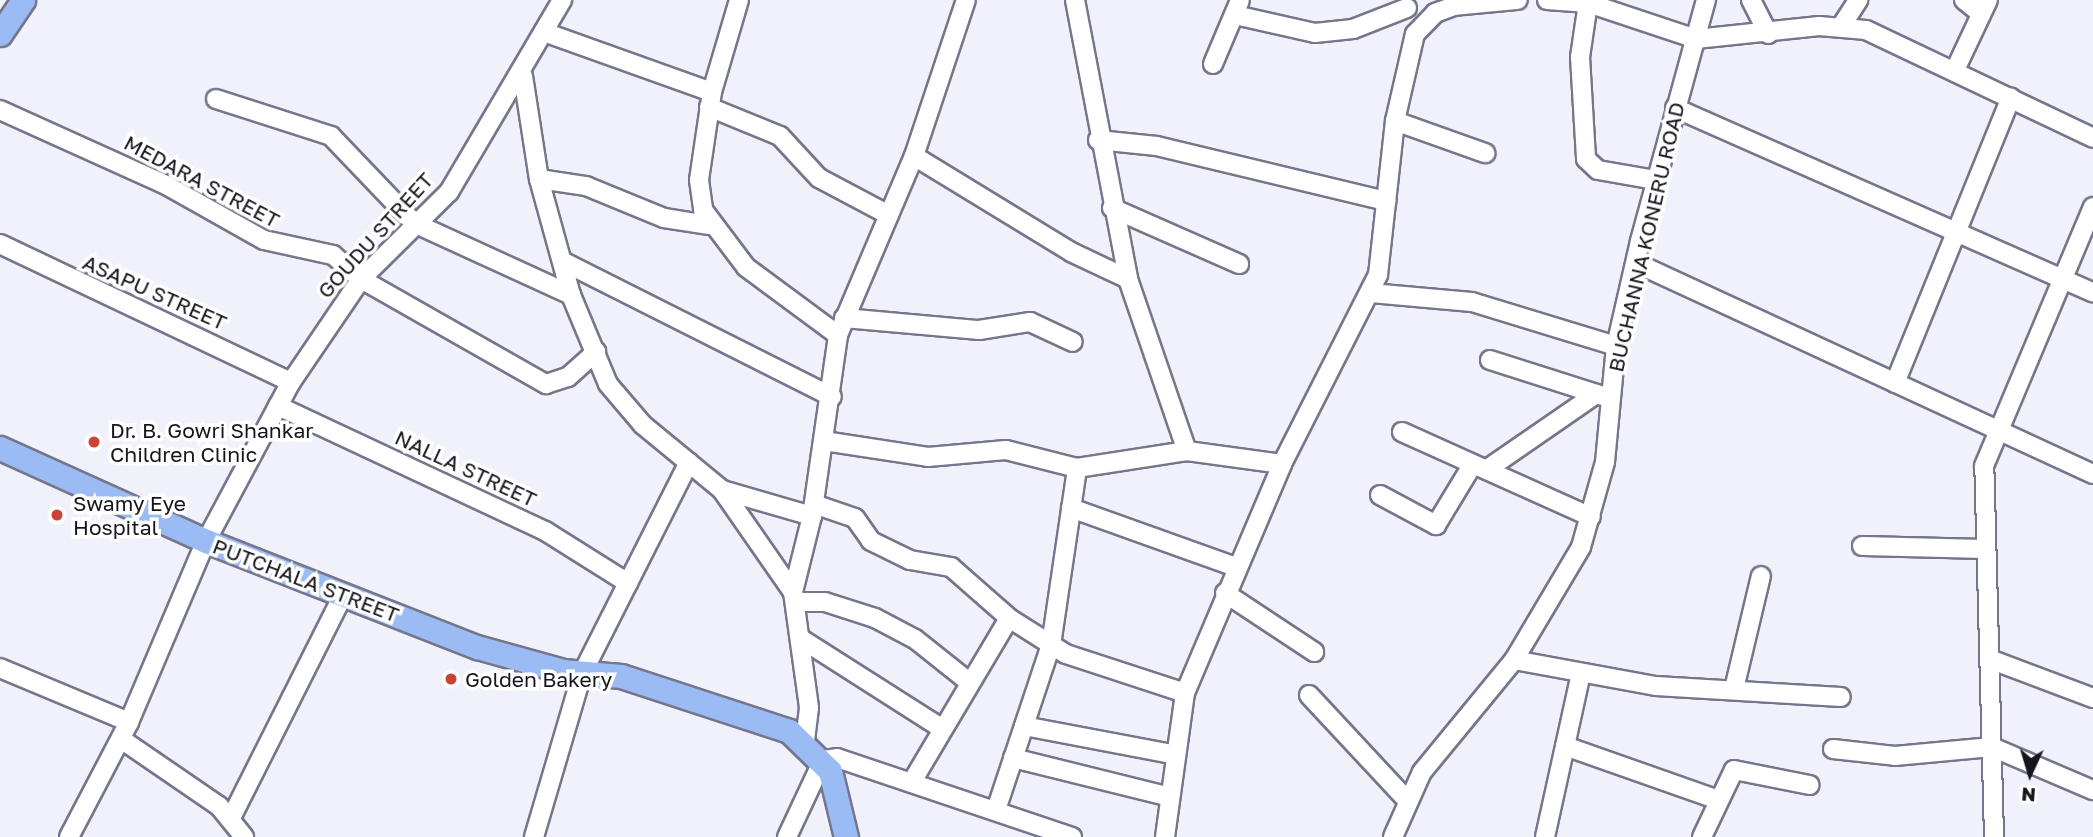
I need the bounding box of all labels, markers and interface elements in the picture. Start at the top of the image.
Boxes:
street label: BUCHANNA KONERU ROAD [1603,100,1689,374]
street label: MEDARA STREET [120,129,284,233]
street label: GOUDU STREET [312,167,438,303]
street label: ASAPU STREET [79,249,231,335]
place label: Dr. B. Gowri Shankar Children Clinic [110,417,313,467]
street label: NALLA STREET [391,424,541,512]
marker: Dr. B. Gowri Shankar Children Clinic [84,432,104,452]
place label: Swamy Eye Hospital [73,490,186,540]
marker: Swamy Eye Hospital [47,505,67,525]
street label: PUTCHALA STREET [209,533,403,627]
place label: Golden Bakery [465,666,612,692]
marker: Golden Bakery [443,671,459,687]
north arrow [1995,739,2065,809]
text: N [2020,783,2037,807]

